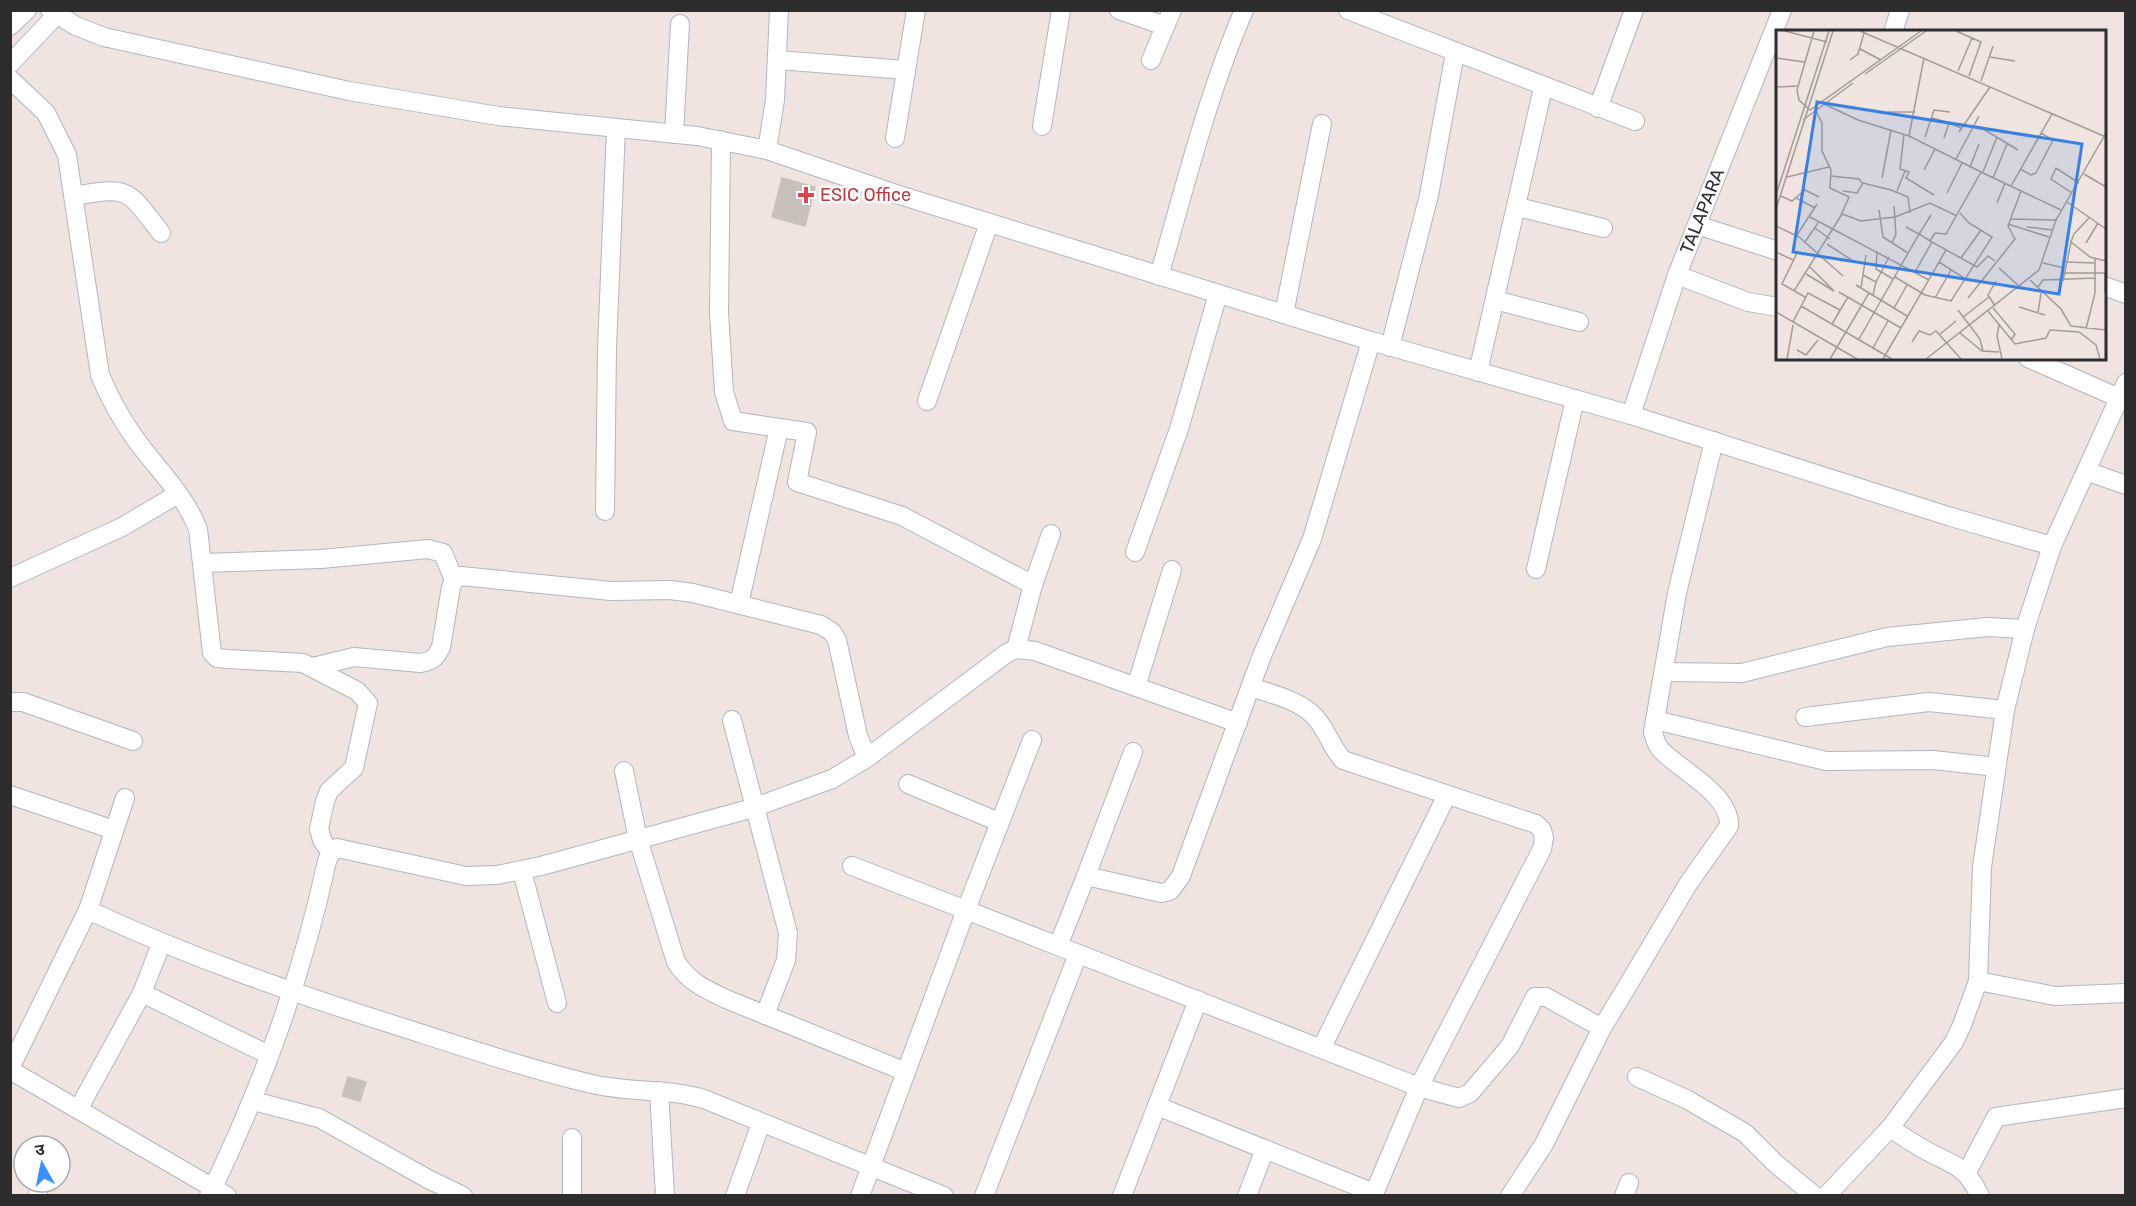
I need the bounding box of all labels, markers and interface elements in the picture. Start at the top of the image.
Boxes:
inset map [1776,30,2106,360]
street label: TALAPARA [1675,165,1729,257]
place label: ESIC Office [820,184,911,206]
marker: ESIC Office [797,186,815,204]
north arrow [12,1134,72,1194]
text: उ [34,1139,46,1160]

